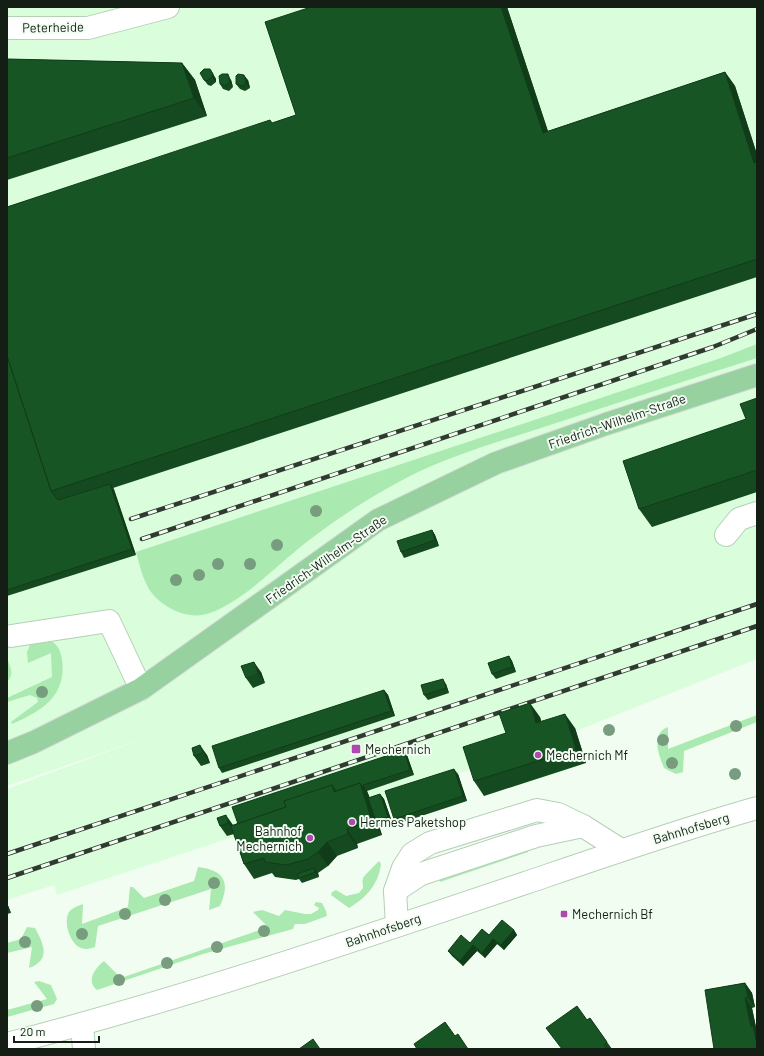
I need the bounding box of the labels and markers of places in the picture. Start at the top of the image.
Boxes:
place label: Mechernich [365,741,431,757]
marker: Mechernich [350,743,362,755]
place label: Mechernich Mf [546,747,629,763]
marker: Mechernich Mf [533,750,543,760]
place label: Hermes Paketshop [360,814,466,830]
marker: Hermes Paketshop [347,817,357,827]
place label: Bahnhof Mechernich [236,823,302,854]
marker: Bahnhof Mechernich [305,833,315,843]
place label: Mechernich Bf [572,906,653,922]
marker: Mechernich Bf [559,909,569,919]

